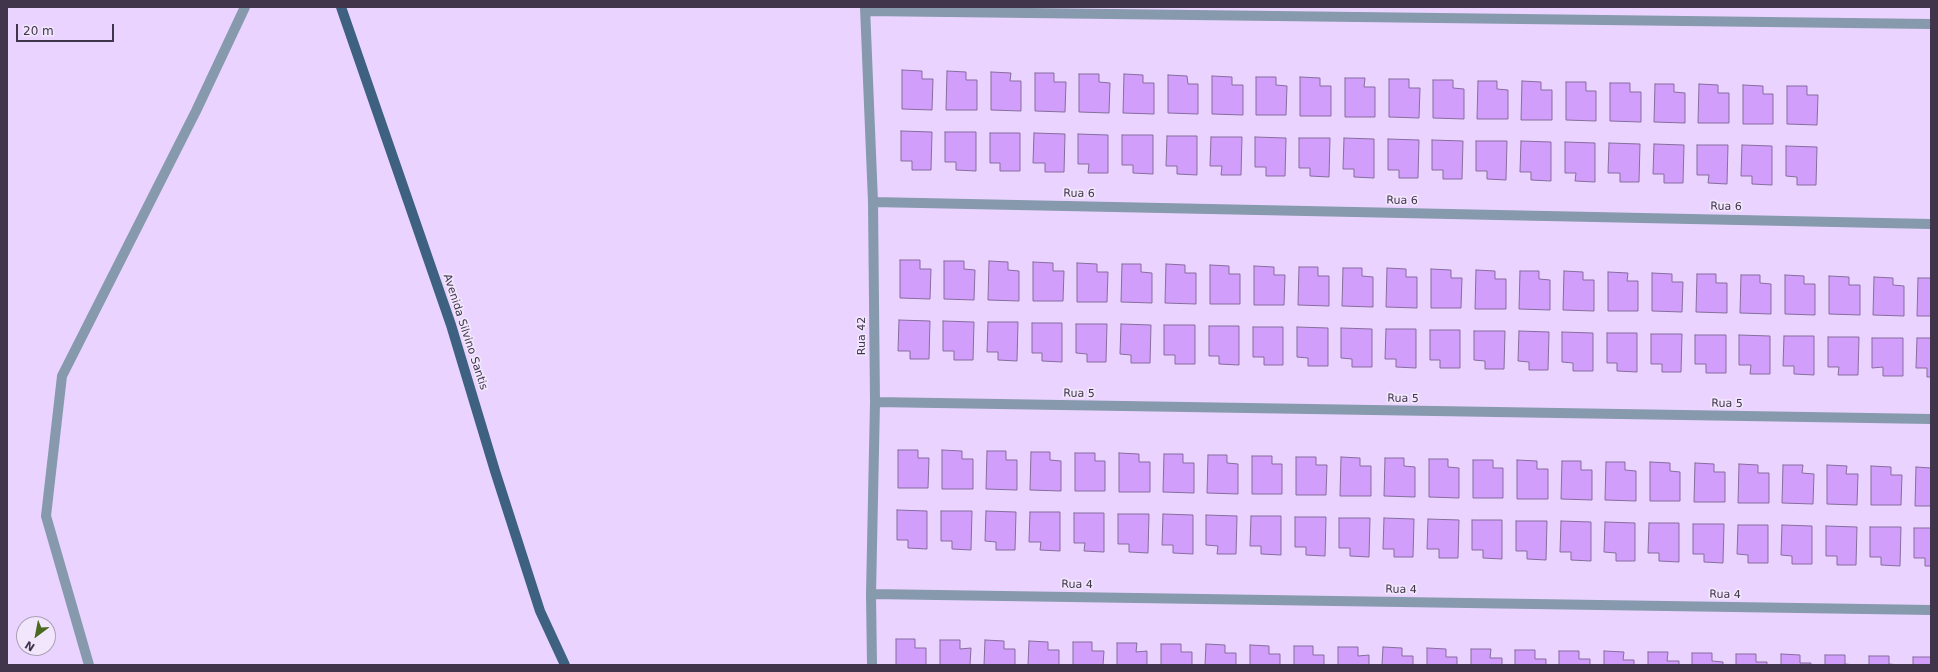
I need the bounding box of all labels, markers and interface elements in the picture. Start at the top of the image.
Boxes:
scale bar [18,16,116,42]
text: 20 m [23,24,54,38]
street label: Rua 6 [1063,187,1095,201]
street label: Rua 6 [1386,194,1418,208]
street label: Rua 6 [1710,200,1742,214]
street label: Avenida Silvino Santis [440,272,490,392]
street label: Rua 42 [855,317,869,355]
street label: Rua 5 [1063,387,1095,401]
street label: Rua 5 [1387,392,1419,406]
street label: Rua 5 [1711,397,1743,411]
street label: Rua 4 [1061,578,1093,592]
street label: Rua 4 [1385,583,1417,597]
street label: Rua 4 [1709,588,1741,602]
north arrow [16,616,56,656]
text: N [23,638,37,654]

